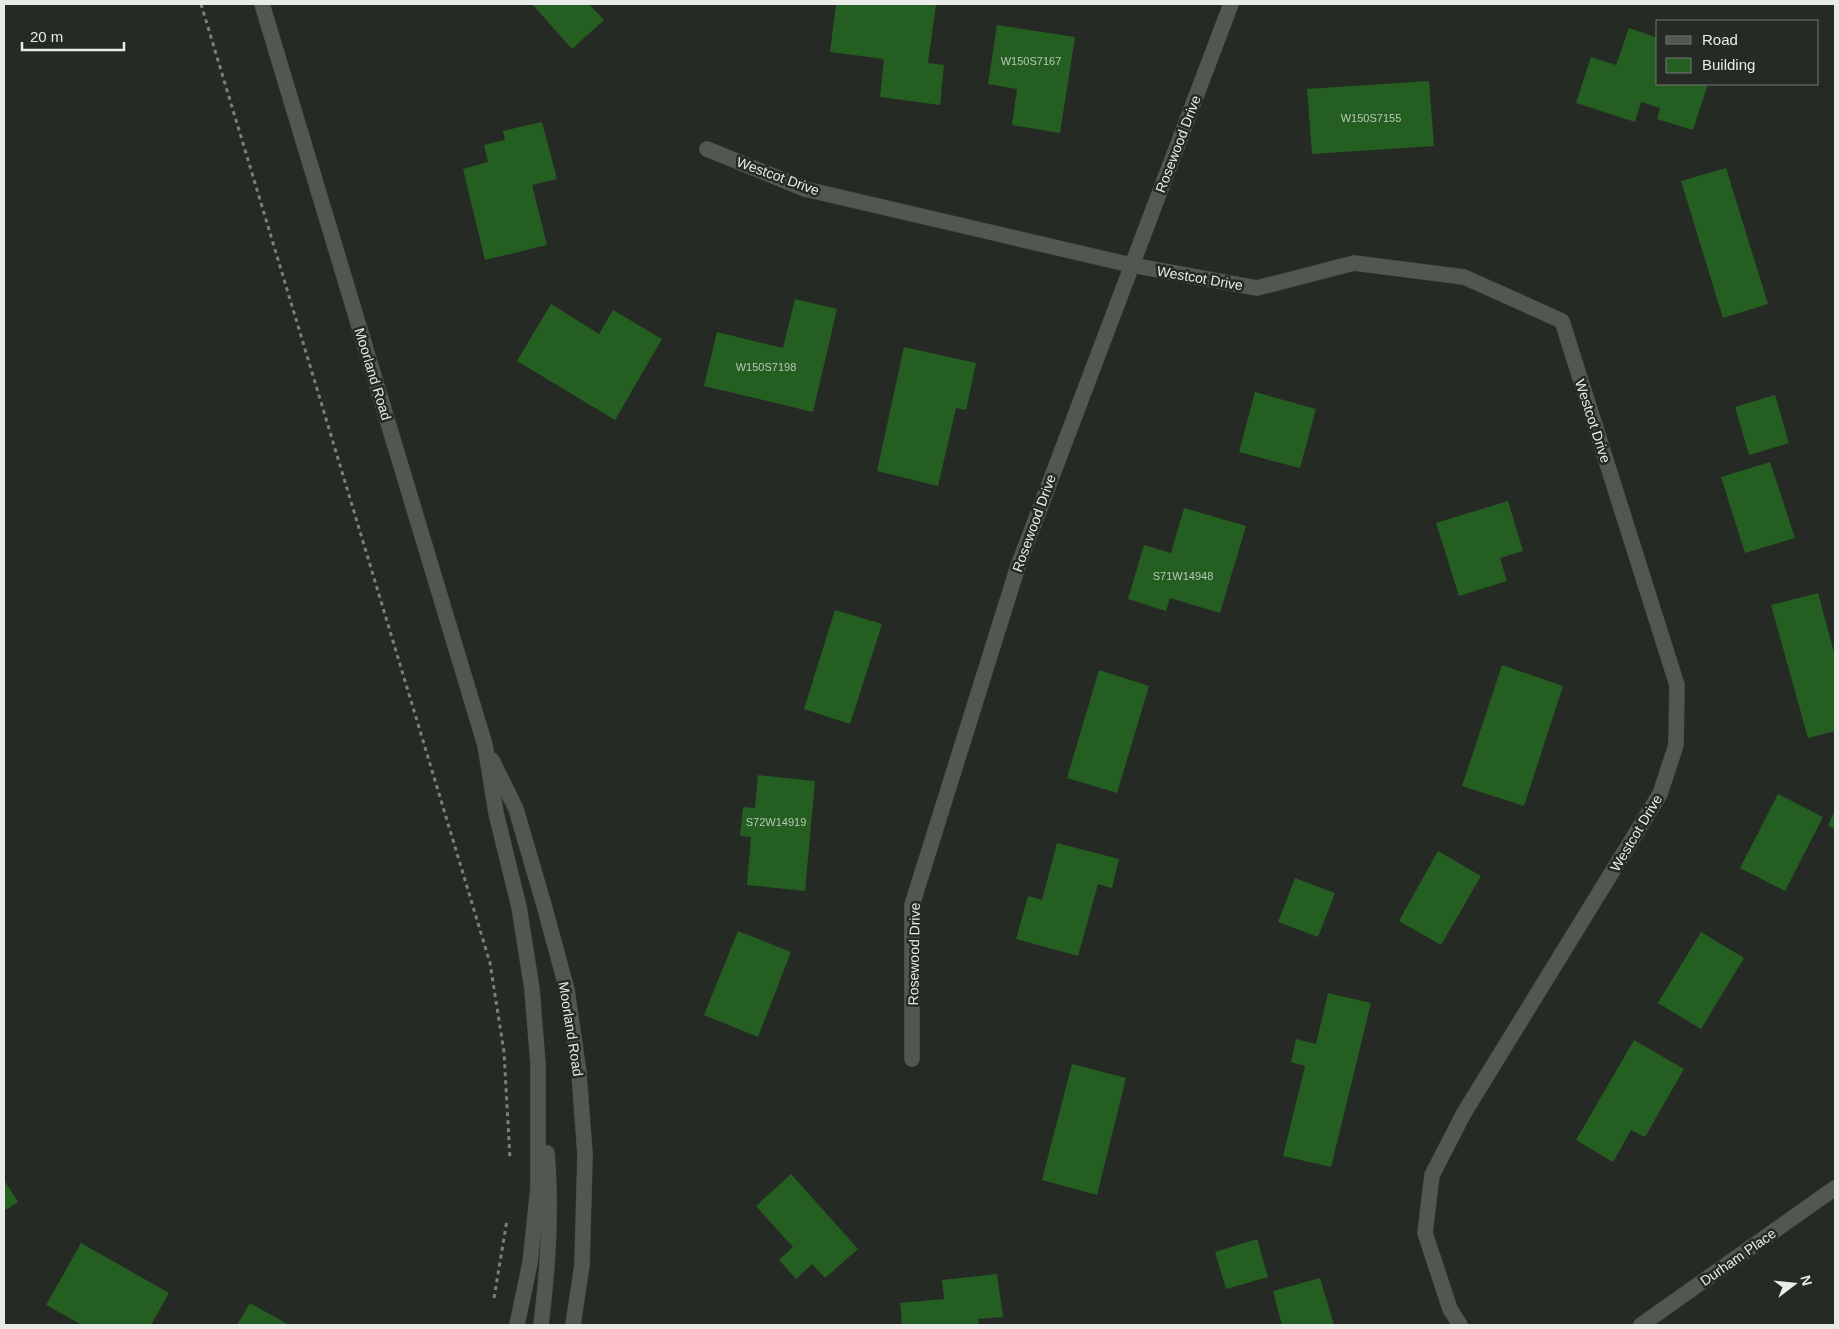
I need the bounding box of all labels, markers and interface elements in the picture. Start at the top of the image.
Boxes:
scale bar [22,20,125,52]
legend [1656,20,1819,85]
text: 20 m [30,28,63,45]
text: Road [1702,31,1738,48]
house number: W150S7167 [1001,55,1061,67]
text: Building [1702,56,1755,73]
street label: Rosewood Drive [1152,93,1204,195]
house number: W150S7155 [1341,112,1401,124]
street label: Westcot Drive [734,154,822,198]
street label: Westcot Drive [1156,263,1244,293]
street label: Moorland Road [351,326,395,422]
house number: W150S7198 [736,361,796,373]
street label: Westcot Drive [1572,377,1614,465]
street label: Rosewood Drive [1009,472,1059,574]
house number: S71W14948 [1153,570,1213,582]
street label: Westcot Drive [1607,791,1665,874]
house number: S72W14919 [746,816,806,828]
street label: Rosewood Drive [905,902,923,1005]
street label: Moorland Road [556,980,586,1078]
street label: Durham Place [1697,1225,1779,1289]
north arrow [1769,1259,1819,1309]
text: N [1797,1273,1816,1287]

